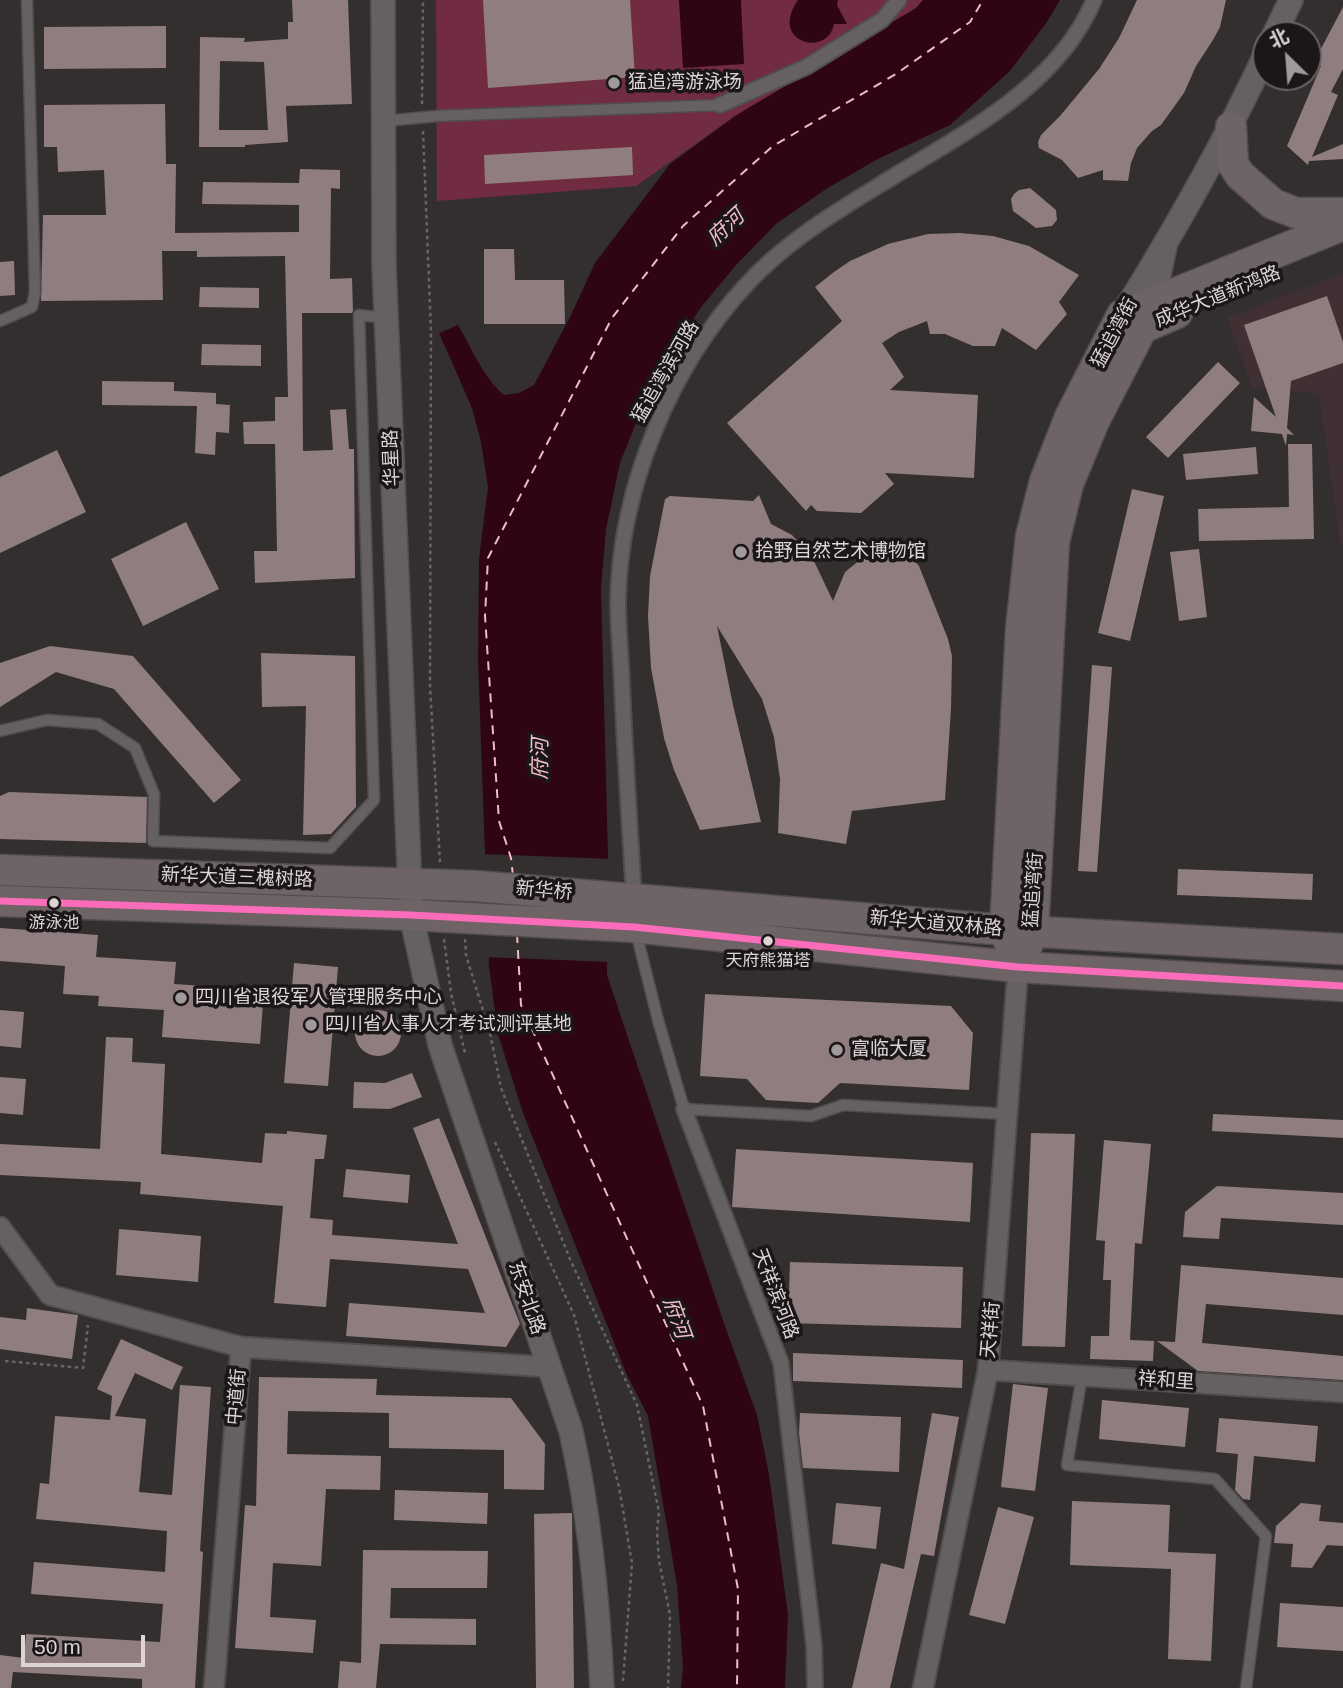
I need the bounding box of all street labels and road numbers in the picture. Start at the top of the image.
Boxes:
street label: 成华大道新鸿路 [1152,262,1284,332]
street label: 猛追湾街 [1087,294,1143,372]
street label: 猛追湾滨河路 [628,317,704,427]
street label: 华星路 [380,429,404,487]
street label: 猛追湾街 [1020,851,1048,929]
street label: 新华大道三槐树路 [161,864,313,892]
street label: 新华桥 [515,877,573,905]
street label: 新华大道双林路 [869,907,1003,941]
street label: 天祥滨河路 [747,1246,803,1342]
street label: 东安北路 [503,1258,549,1338]
street label: 天祥街 [977,1301,1005,1359]
street label: 中道街 [223,1368,251,1426]
street label: 祥和里 [1137,1368,1195,1394]

